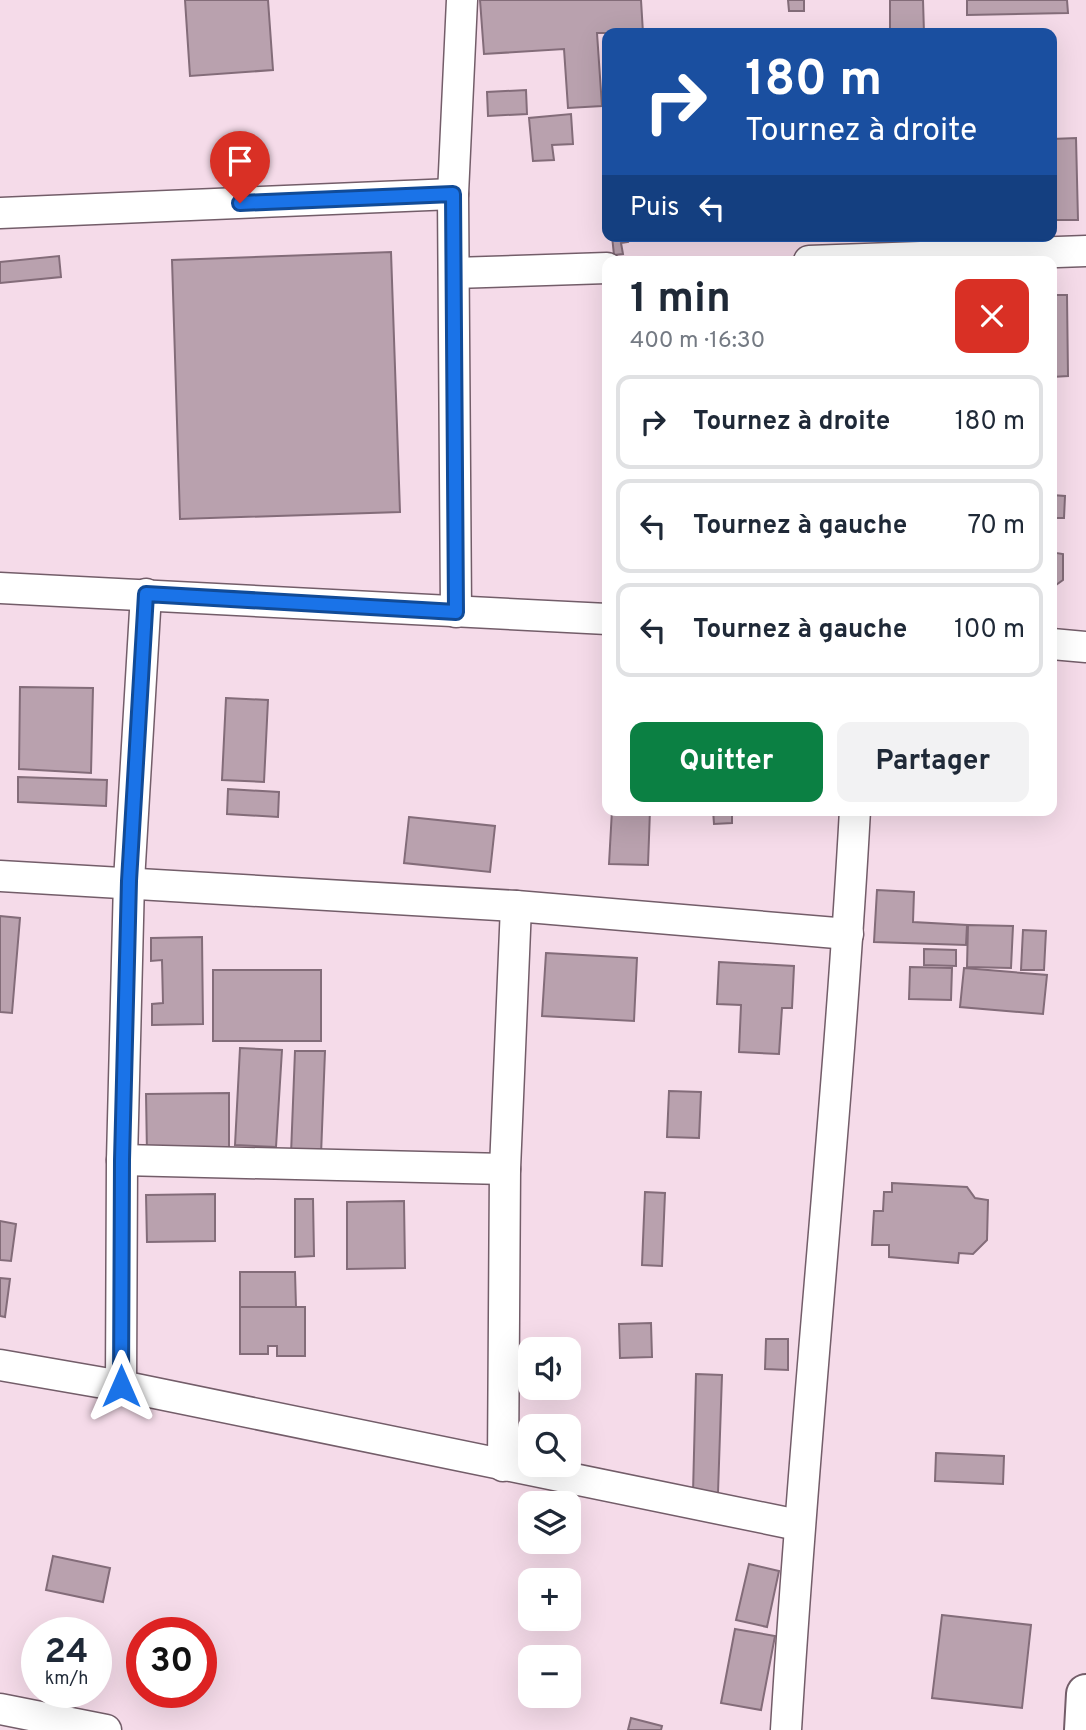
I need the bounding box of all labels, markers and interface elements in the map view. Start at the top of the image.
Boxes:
text: 180 m [745,51,882,113]
icon: right [630,56,721,147]
text: Tournez à droite [745,112,977,152]
pin [210,131,270,203]
icon: arrive [221,142,259,180]
icon: left [693,189,731,227]
text: Puis [630,192,679,225]
text: 1 min [630,274,731,327]
button: close [955,279,1029,353]
text: 400 m · 16:30 [630,327,765,356]
icon: right [634,403,672,441]
text: Tournez à droite [693,406,890,439]
text: 180 m [955,406,1025,439]
icon: left [634,507,672,545]
text: Tournez à gauche [693,510,907,543]
text: 70 m [967,510,1025,543]
icon: left [634,611,672,649]
text: Tournez à gauche [693,614,907,647]
text: 100 m [954,614,1025,647]
button: Quitter [630,722,823,802]
button: Partager [837,722,1029,802]
map controls [518,1337,581,1708]
button: sound [518,1337,581,1400]
position arrow [84,1349,158,1423]
button: search [518,1414,581,1477]
button: layers [518,1491,581,1554]
button: + [518,1568,581,1631]
speed limit sign: 30 [126,1617,217,1708]
text: 24 [45,1631,88,1675]
button: − [518,1645,581,1708]
text: km/h [45,1668,88,1691]

